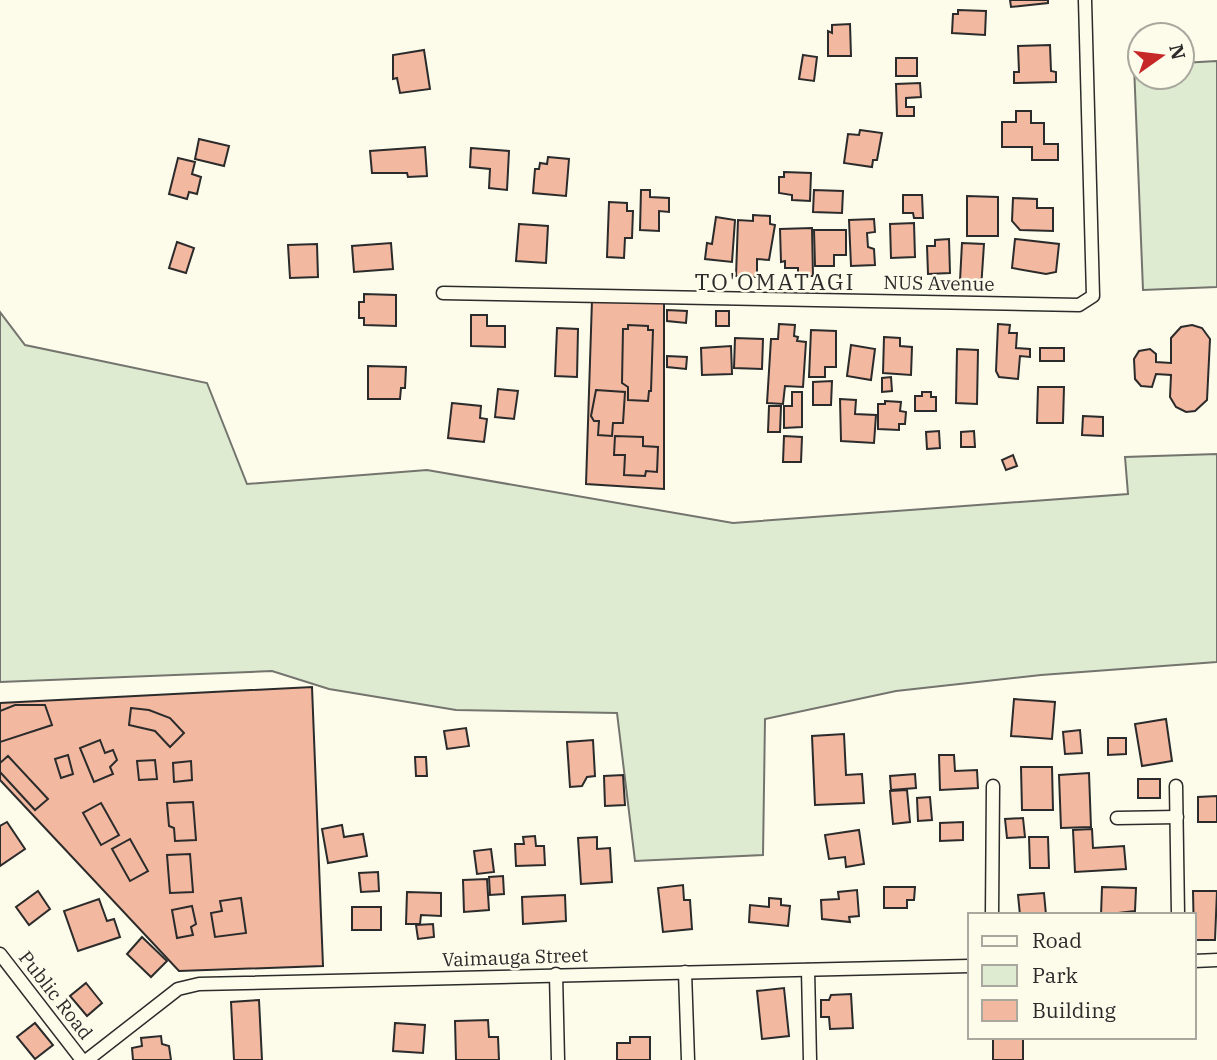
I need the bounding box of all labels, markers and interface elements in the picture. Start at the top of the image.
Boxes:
north arrow [1126,21,1196,91]
text: N [1164,42,1191,62]
district label: TO'OMATAGI [695,266,855,296]
street label: NUS Avenue [883,270,995,296]
legend [968,913,1196,1039]
text: Road [1032,926,1082,954]
street label: Vaimauga Street [441,942,589,972]
street label: Public Road [14,946,98,1044]
text: Park [1032,961,1079,989]
text: Building [1032,996,1117,1024]

